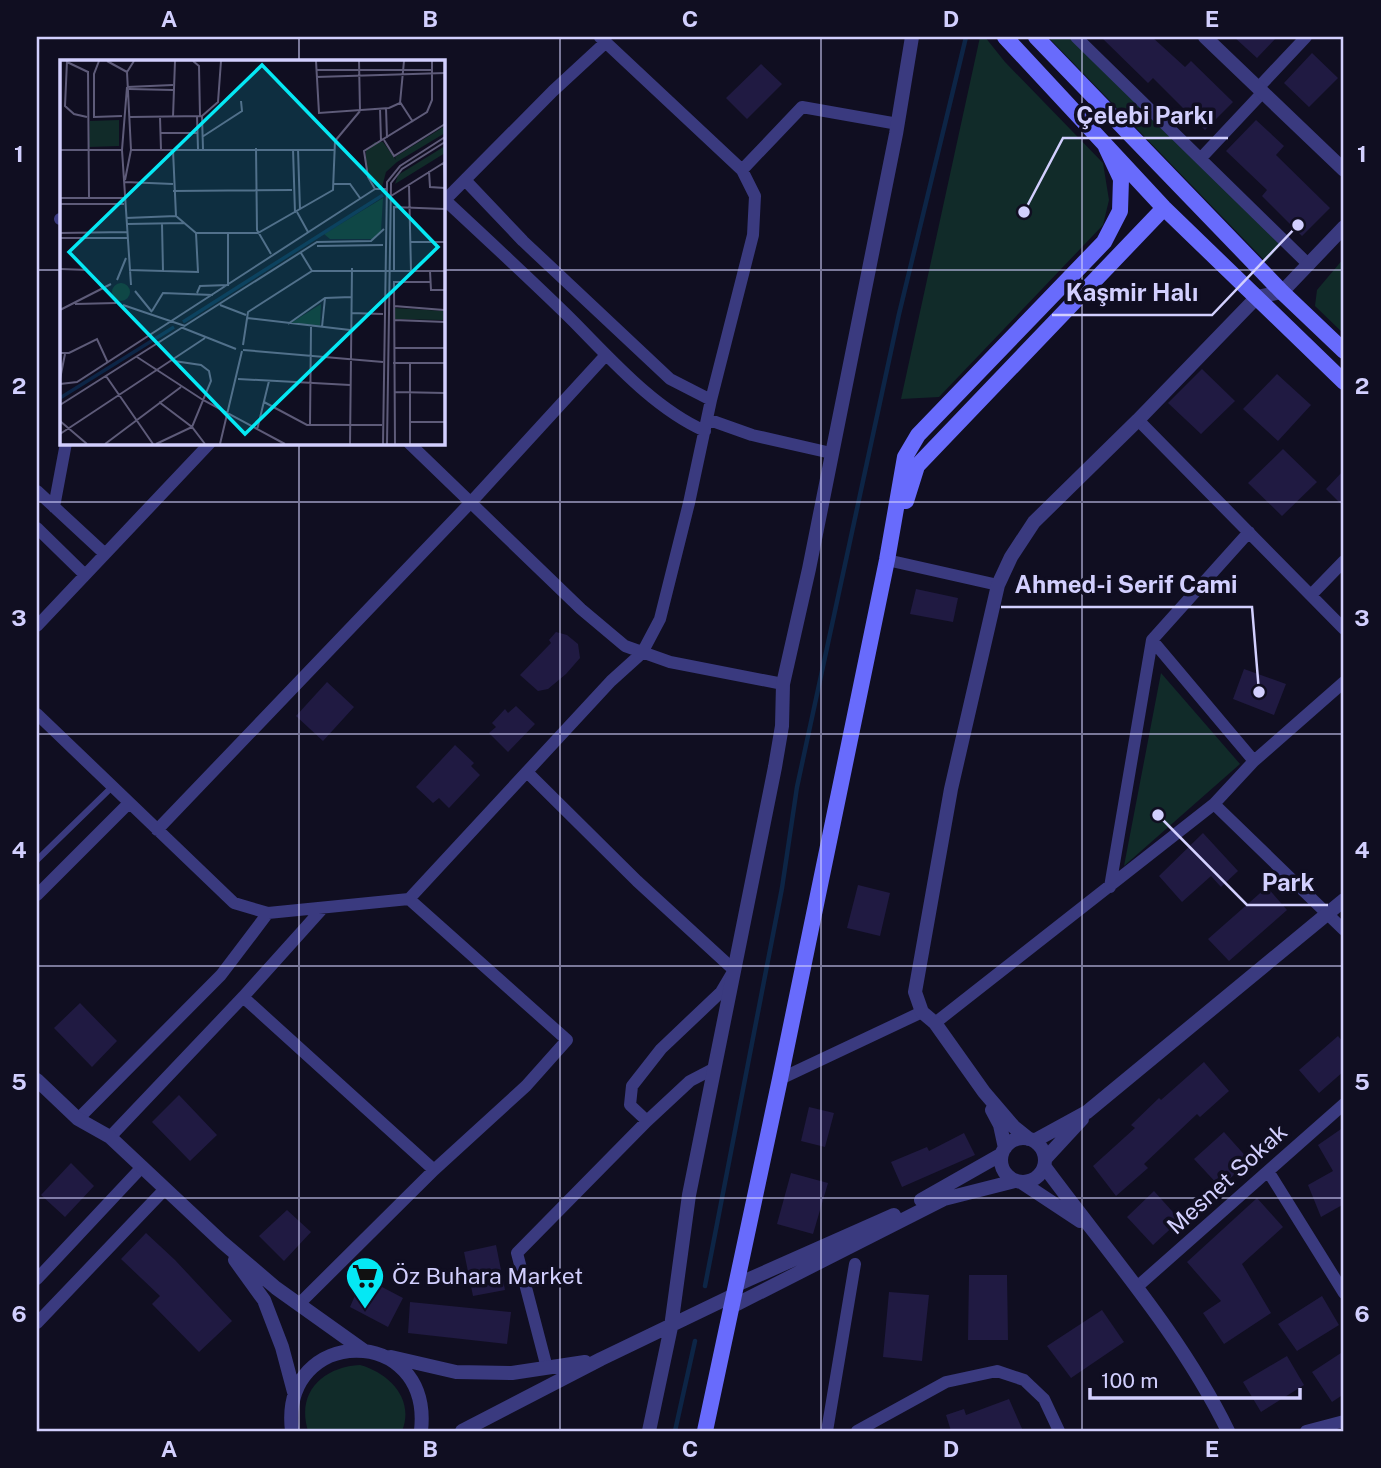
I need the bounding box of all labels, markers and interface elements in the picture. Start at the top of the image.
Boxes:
text: A [161,5,178,32]
text: B [422,5,438,32]
text: C [682,5,698,32]
text: D [943,5,959,32]
text: E [1205,5,1219,32]
inset map [60,60,444,444]
callout: Çelebi Parkı [1063,93,1228,138]
text: Çelebi Parkı [1076,101,1214,130]
text: 1 [14,140,24,167]
text: 1 [1357,140,1367,167]
callout: Kaşmir Halı [1052,270,1212,315]
text: Kaşmir Halı [1066,278,1198,307]
text: 2 [12,372,26,399]
text: 2 [1355,372,1369,399]
callout: Ahmed-i Serif Cami [1001,562,1252,607]
text: Ahmed-i Serif Cami [1015,570,1237,598]
text: 3 [11,604,27,631]
text: 3 [1354,604,1370,631]
text: 4 [11,836,27,863]
text: 4 [1354,836,1370,863]
callout: Park [1247,860,1328,905]
text: Park [1262,868,1314,896]
text: 5 [11,1068,27,1095]
text: 5 [1354,1068,1370,1095]
street label: Mesnet Sokak [1161,1118,1292,1239]
supermarket icon: Öz Buhara Market [344,1255,386,1310]
place label: Öz Buhara Market [392,1262,583,1289]
text: 6 [11,1300,27,1327]
text: 6 [1354,1300,1370,1327]
scale bar [1090,1356,1300,1400]
text: 100 m [1101,1368,1158,1393]
text: A [161,1435,178,1462]
text: B [422,1435,438,1462]
text: C [682,1435,698,1462]
text: D [943,1435,959,1462]
text: E [1205,1435,1219,1462]

